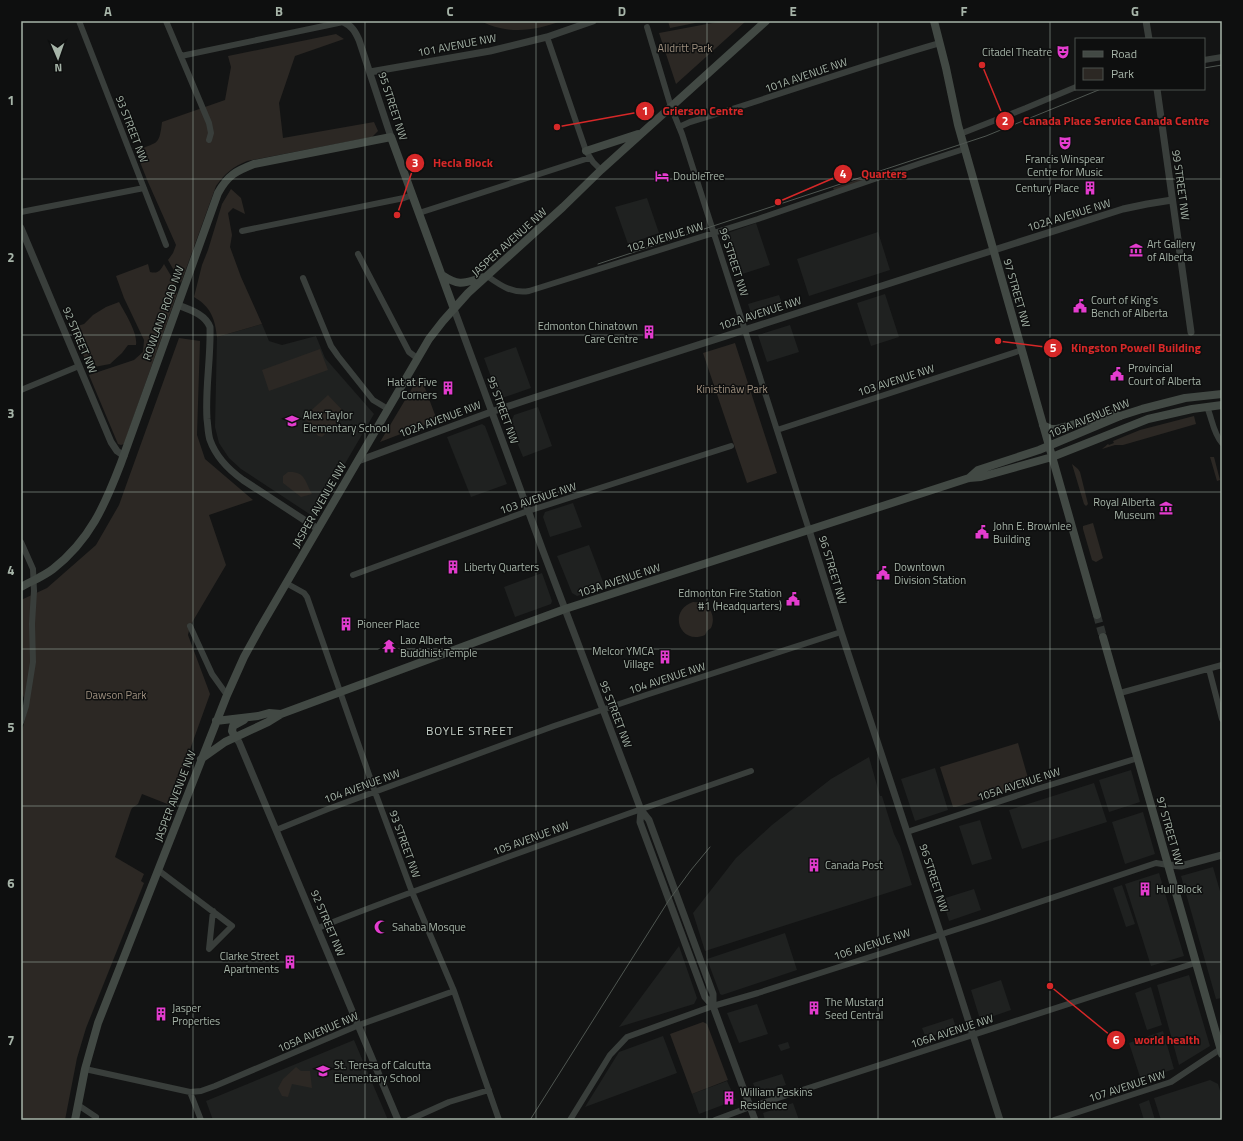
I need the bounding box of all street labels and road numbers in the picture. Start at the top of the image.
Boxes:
street label: 101 AVENUE NW [416,29,498,60]
street label: 101A AVENUE NW [763,53,850,97]
street label: 95 STREET NW [374,70,412,142]
street label: 93 STREET NW [112,93,152,165]
street label: 99 STREET NW [1168,149,1194,221]
street label: 102A AVENUE NW [1025,195,1113,235]
street label: JASPER AVENUE NW [468,204,550,280]
street label: 102 AVENUE NW [624,218,706,256]
street label: 96 STREET NW [715,226,753,298]
street label: 97 STREET NW [1000,257,1035,329]
street label: ROWLAND ROAD NW [138,263,188,363]
street label: 102A AVENUE NW [716,292,804,334]
street label: 92 STREET NW [59,304,101,376]
street label: 103 AVENUE NW [856,360,937,400]
street label: 95 STREET NW [483,374,523,446]
street label: 103A AVENUE NW [1046,394,1132,442]
street label: 102A AVENUE NW [397,397,484,441]
street label: JASPER AVENUE NW [288,459,350,551]
street label: 103 AVENUE NW [498,478,579,518]
street label: 96 STREET NW [815,534,851,606]
street label: 103A AVENUE NW [575,559,663,601]
street label: 104 AVENUE NW [627,658,708,698]
street label: 95 STREET NW [596,678,636,750]
street label: JASPER AVENUE NW [150,748,200,844]
street label: 105A AVENUE NW [975,763,1063,805]
street label: 104 AVENUE NW [322,765,402,807]
street label: 97 STREET NW [1153,795,1188,867]
street label: 93 STREET NW [385,808,425,880]
street label: 105 AVENUE NW [491,817,571,859]
street label: 96 STREET NW [915,842,953,914]
street label: 92 STREET NW [307,887,349,959]
street label: 106 AVENUE NW [832,924,913,964]
street label: 105A AVENUE NW [275,1008,361,1056]
street label: 106A AVENUE NW [908,1010,996,1052]
street label: 107 AVENUE NW [1087,1066,1168,1106]

